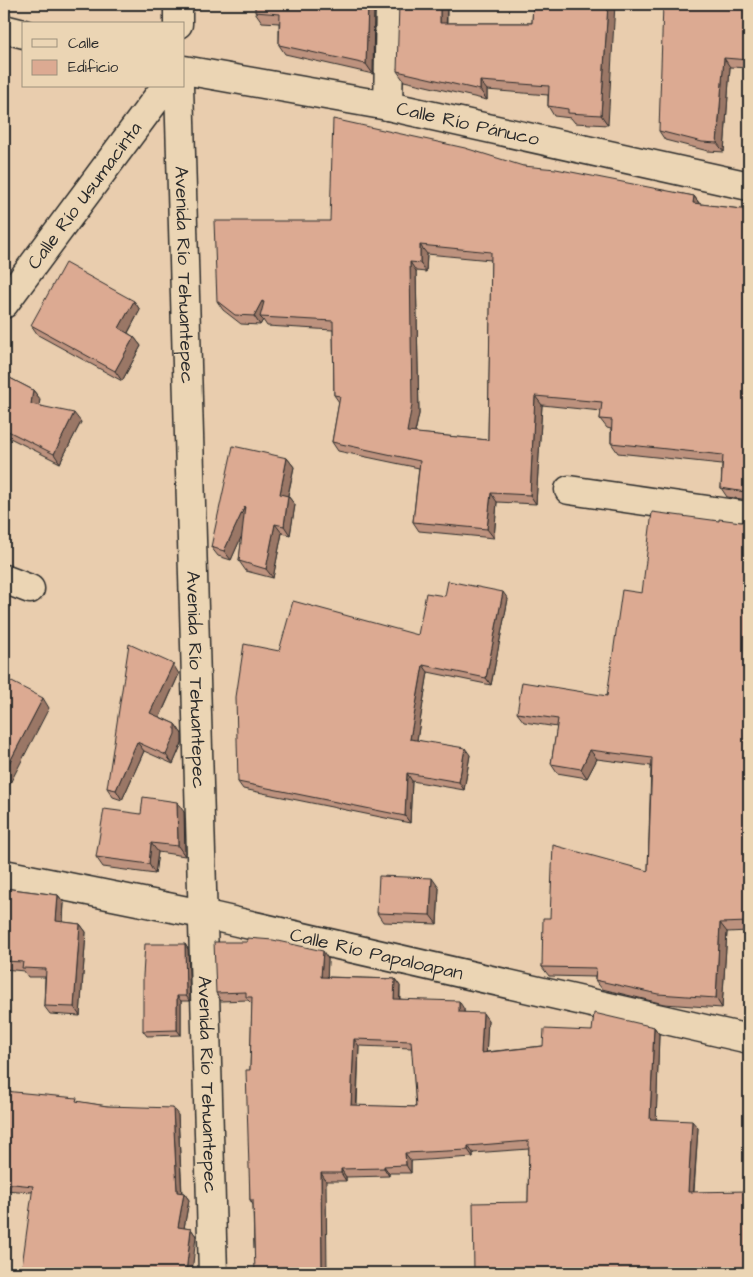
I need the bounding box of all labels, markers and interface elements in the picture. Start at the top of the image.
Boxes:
legend [22,22,185,88]
text: Calle [68,33,99,54]
text: Edificio [68,57,119,78]
street label: Calle Río Pánuco [394,95,542,153]
street label: Calle Río Usumacinta [21,116,149,275]
street label: Avenida Río Tehuantepec [168,166,201,384]
street label: Avenida Río Tehuantepec [179,571,213,789]
street label: Calle Río Papaloapan [287,921,466,987]
street label: Avenida Río Tehuantepec [191,975,224,1194]

